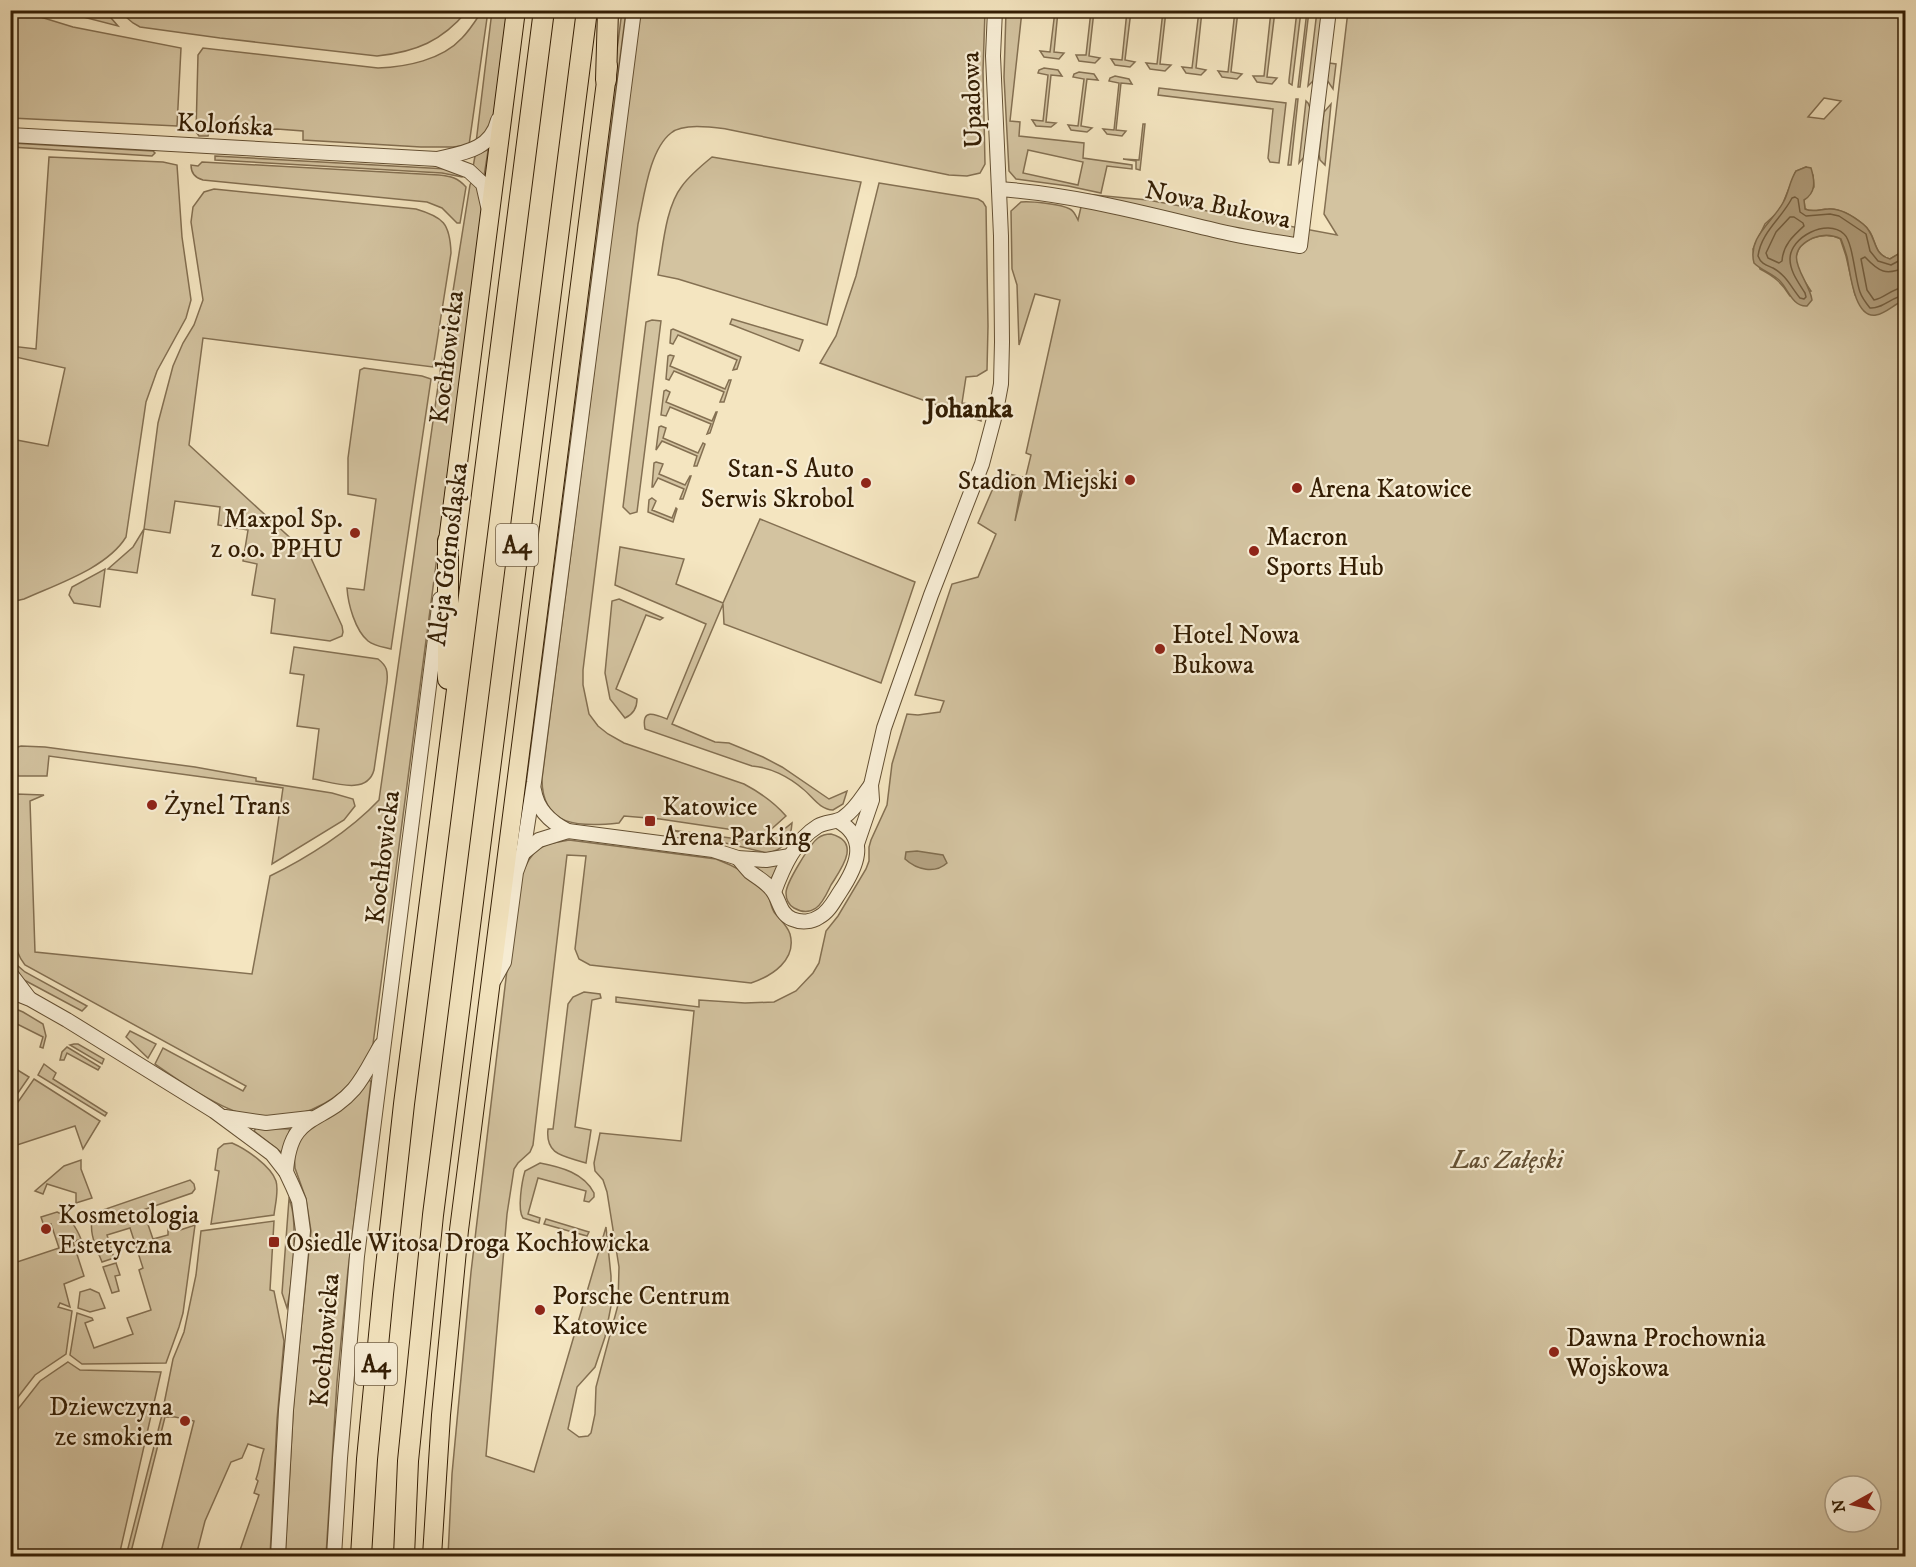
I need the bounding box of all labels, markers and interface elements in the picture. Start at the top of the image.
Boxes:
street label: Upadowa [954,51,991,149]
street label: Kolońska [176,106,274,145]
street label: Nowa Bukowa [1142,174,1294,237]
street label: Kochłowicka [423,289,472,426]
district label: Johanka [922,392,1013,426]
place label: Stan-S Auto Serwis Skrobol [701,453,854,516]
street label: Aleja Górnośląska [421,461,476,648]
place label: Stadion Miejski [958,465,1118,498]
marker: Stadion Miejski [1123,473,1137,487]
place label: Arena Katowice [1309,473,1472,506]
marker: Stan-S Auto Serwis Skrobol [859,476,873,490]
marker: Arena Katowice [1290,481,1304,495]
place label: Maxpol Sp. z o.o. PPHU [211,503,343,566]
place label: Macron Sports Hub [1266,521,1384,584]
road number: A4 [496,524,538,566]
marker: Maxpol Sp. z o.o. PPHU [348,526,362,540]
marker: Macron Sports Hub [1247,544,1261,558]
place label: Hotel Nowa Bukowa [1172,619,1300,682]
marker: Hotel Nowa Bukowa [1153,642,1167,656]
street label: Kochłowicka [359,789,408,926]
place label: Żynel Trans [164,790,290,823]
place label: Katowice Arena Parking [662,791,811,854]
marker: Żynel Trans [145,798,159,812]
marker: Katowice Arena Parking [643,814,657,828]
park label: Las Załęski [1449,1144,1565,1177]
place label: Kosmetologia Estetyczna [58,1199,199,1262]
marker: Kosmetologia Estetyczna [39,1222,53,1236]
place label: Osiedle Witosa Droga Kochłowicka [286,1227,650,1260]
marker: Osiedle Witosa Droga Kochłowicka [267,1235,281,1249]
street label: Kochłowicka [303,1272,348,1408]
place label: Porsche Centrum Katowice [552,1280,730,1343]
marker: Porsche Centrum Katowice [533,1303,547,1317]
place label: Dawna Prochownia Wojskowa [1565,1322,1766,1385]
road number: A4 [355,1343,397,1385]
marker: Dawna Prochownia Wojskowa [1547,1345,1561,1359]
place label: Dziewczyna ze smokiem [49,1391,173,1454]
marker: Dziewczyna ze smokiem [178,1414,192,1428]
north arrow [1823,1474,1883,1534]
text: N [1828,1498,1850,1514]

